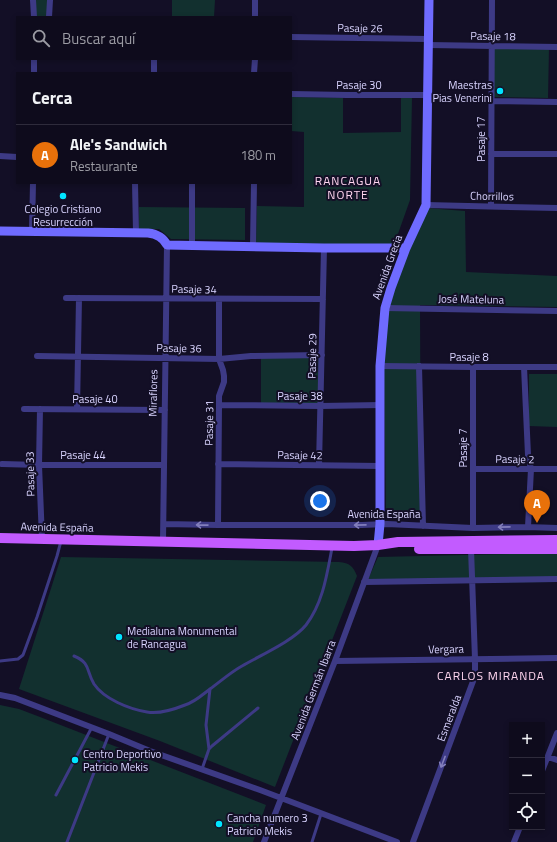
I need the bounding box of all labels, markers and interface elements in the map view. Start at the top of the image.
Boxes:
search box [16,16,292,60]
street label: Pasaje 26 [337,20,383,36]
icon: search [30,27,52,49]
text: Buscar aquí [62,27,135,50]
street label: Pasaje 18 [470,28,516,44]
street label: Pasaje 30 [336,77,382,93]
place label: Maestras Pias Venerini [432,77,492,106]
text: Cerca [32,85,72,111]
marker: Maestras Pias Venerini [495,86,505,96]
street label: Pasaje 17 [473,116,489,162]
text: Ale's Sandwich [70,133,167,156]
text: A [41,145,49,165]
text: 180 m [240,145,276,165]
text: Restaurante [70,156,138,176]
district label: RANCAGUA NORTE [315,171,381,204]
street label: Chorrillos [470,188,514,204]
marker: Colegio Cristiano Resurrección [58,191,68,201]
place label: Colegio Cristiano Resurrección [25,201,102,230]
street label: Avenida Grecia [368,232,406,302]
street label: Pasaje 34 [171,281,217,297]
street label: José Mateluna [438,290,505,308]
street label: Pasaje 29 [304,333,320,379]
street label: Pasaje 36 [156,340,202,356]
street label: Pasaje 8 [449,349,489,365]
street label: Miraflores [145,369,161,417]
street label: Pasaje 38 [277,388,323,404]
street label: Pasaje 40 [72,391,118,407]
street label: Pasaje 31 [201,400,217,446]
street label: Pasaje 7 [455,428,471,468]
street label: Pasaje 44 [60,447,106,463]
street label: Pasaje 42 [277,447,323,463]
street label: Pasaje 33 [22,451,38,497]
street label: Pasaje 2 [495,451,535,467]
pin: A [524,490,550,523]
your location [310,491,330,511]
street label: Avenida España [347,506,421,522]
street label: Avenida España [20,518,94,536]
one-way arrow [196,521,209,529]
one-way arrow [354,521,367,529]
one-way arrow [498,523,511,531]
place label: Medialuna Monumental de Rancagua [127,623,237,652]
marker: Medialuna Monumental de Rancagua [114,632,124,642]
street label: Avenida Germán Ibarra [287,637,340,742]
street label: Vergara [428,641,465,657]
district label: CARLOS MIRANDA [437,666,545,685]
street label: Esmeralda [433,692,465,744]
map controls [509,722,545,830]
button: + [509,722,545,758]
place label: Centro Deportivo Patricio Mekis [83,746,162,775]
marker: Centro Deportivo Patricio Mekis [70,755,80,765]
one-way arrow [439,756,446,769]
button: − [509,758,545,794]
button: locate [509,794,545,830]
place label: Cancha numero 3 Patricio Mekis [227,810,308,839]
marker: Cancha numero 3 Patricio Mekis [214,819,224,829]

